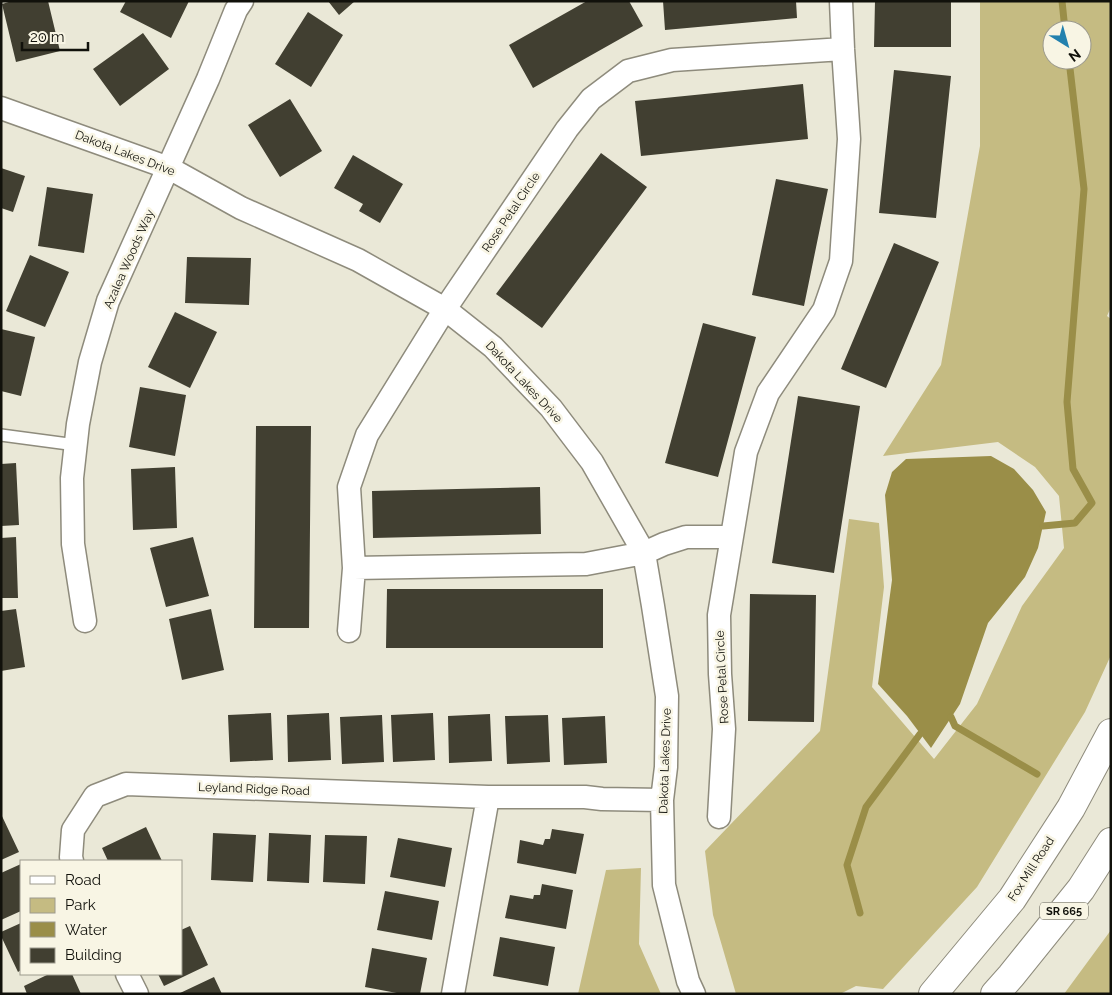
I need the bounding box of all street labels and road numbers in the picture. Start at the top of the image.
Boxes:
street label: Dakota Lakes Drive [73,127,177,179]
street label: Rose Petal Circle [479,169,543,255]
street label: Azalea Woods Way [101,207,157,311]
street label: Dakota Lakes Drive [483,339,565,425]
street label: Rose Petal Circle [713,630,731,724]
street label: Dakota Lakes Drive [656,708,674,814]
street label: Leyland Ridge Road [198,780,310,798]
street label: Fox Mill Road [1005,834,1057,904]
road number: SR 665 [1040,902,1088,919]

